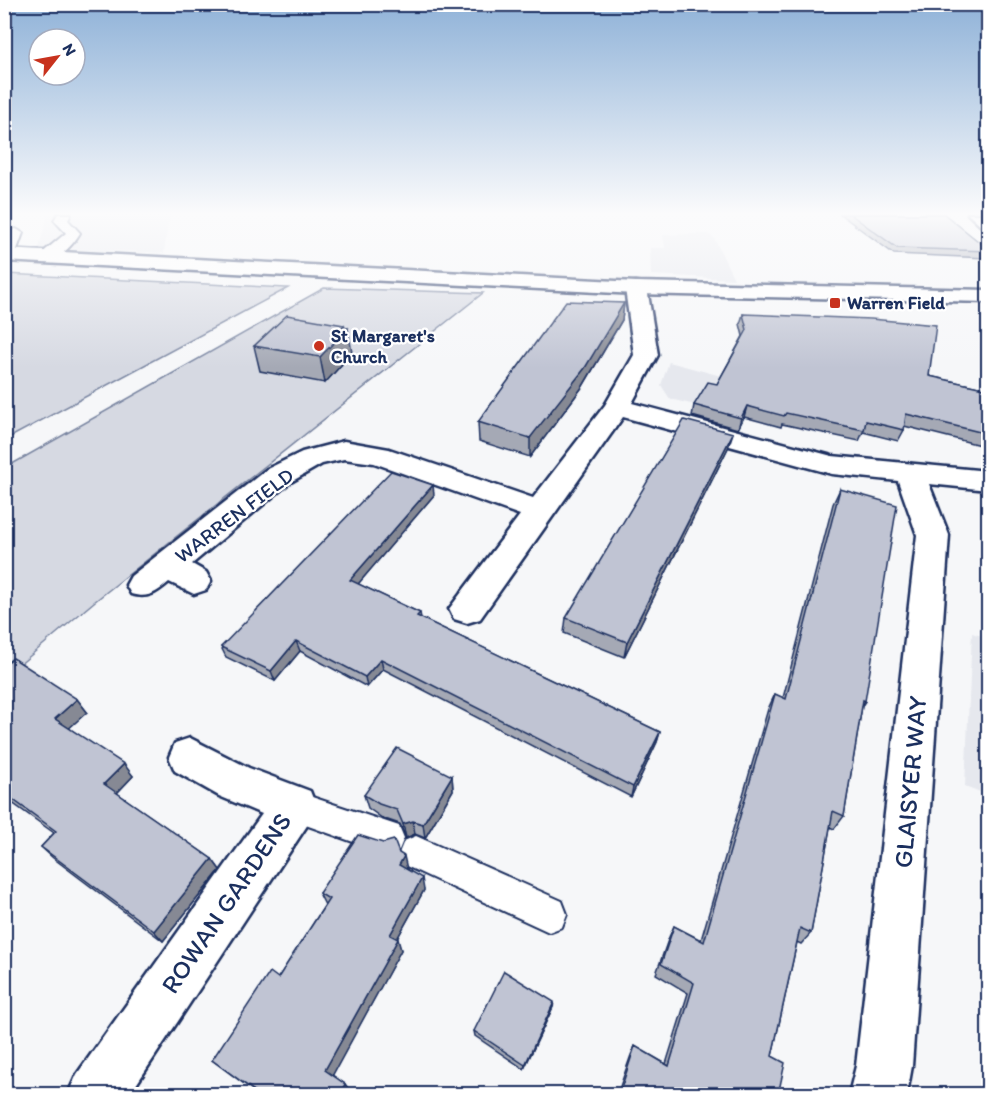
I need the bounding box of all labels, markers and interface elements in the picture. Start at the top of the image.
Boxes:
north arrow [27,27,87,87]
text: N [59,40,80,59]
place label: Warren Field [847,292,945,314]
marker: Warren Field [828,296,842,310]
place label: St Margaret's Church [331,325,435,368]
marker: St Margaret's Church [312,339,326,353]
street label: WARREN FIELD [170,462,299,568]
street label: GLAISYER WAY [887,694,933,869]
street label: ROWAN GARDENS [154,806,298,1000]

